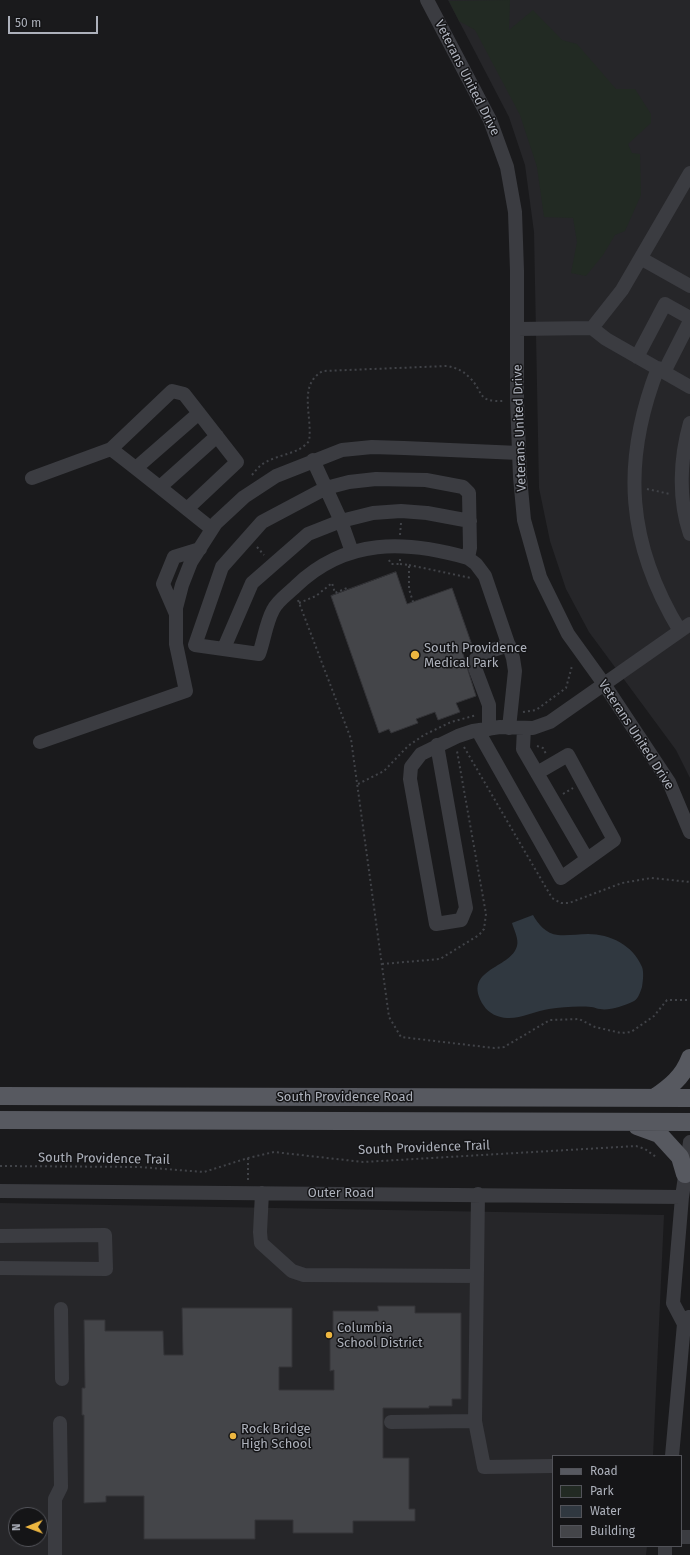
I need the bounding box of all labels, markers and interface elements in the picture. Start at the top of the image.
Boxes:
scale bar [10,8,100,34]
text: 50 m [15,16,41,30]
street label: Veterans United Drive [431,18,503,138]
street label: Veterans United Drive [510,364,530,492]
place label: South Providence Medical Park [424,640,527,671]
marker: South Providence Medical Park [409,649,421,661]
street label: Veterans United Drive [595,677,677,793]
street label: South Providence Road [277,1089,413,1105]
street label: South Providence Trail [358,1138,490,1158]
street label: South Providence Trail [38,1150,170,1168]
street label: Outer Road [308,1185,374,1201]
place label: Columbia School District [337,1320,423,1351]
marker: Columbia School District [324,1330,334,1340]
place label: Rock Bridge High School [241,1421,311,1452]
marker: Rock Bridge High School [228,1431,238,1441]
legend [552,1455,682,1547]
text: Road [590,1464,618,1478]
text: Park [590,1484,614,1498]
text: Water [590,1504,621,1518]
north arrow [8,1507,48,1547]
text: N [10,1523,23,1531]
text: Building [590,1524,635,1538]

